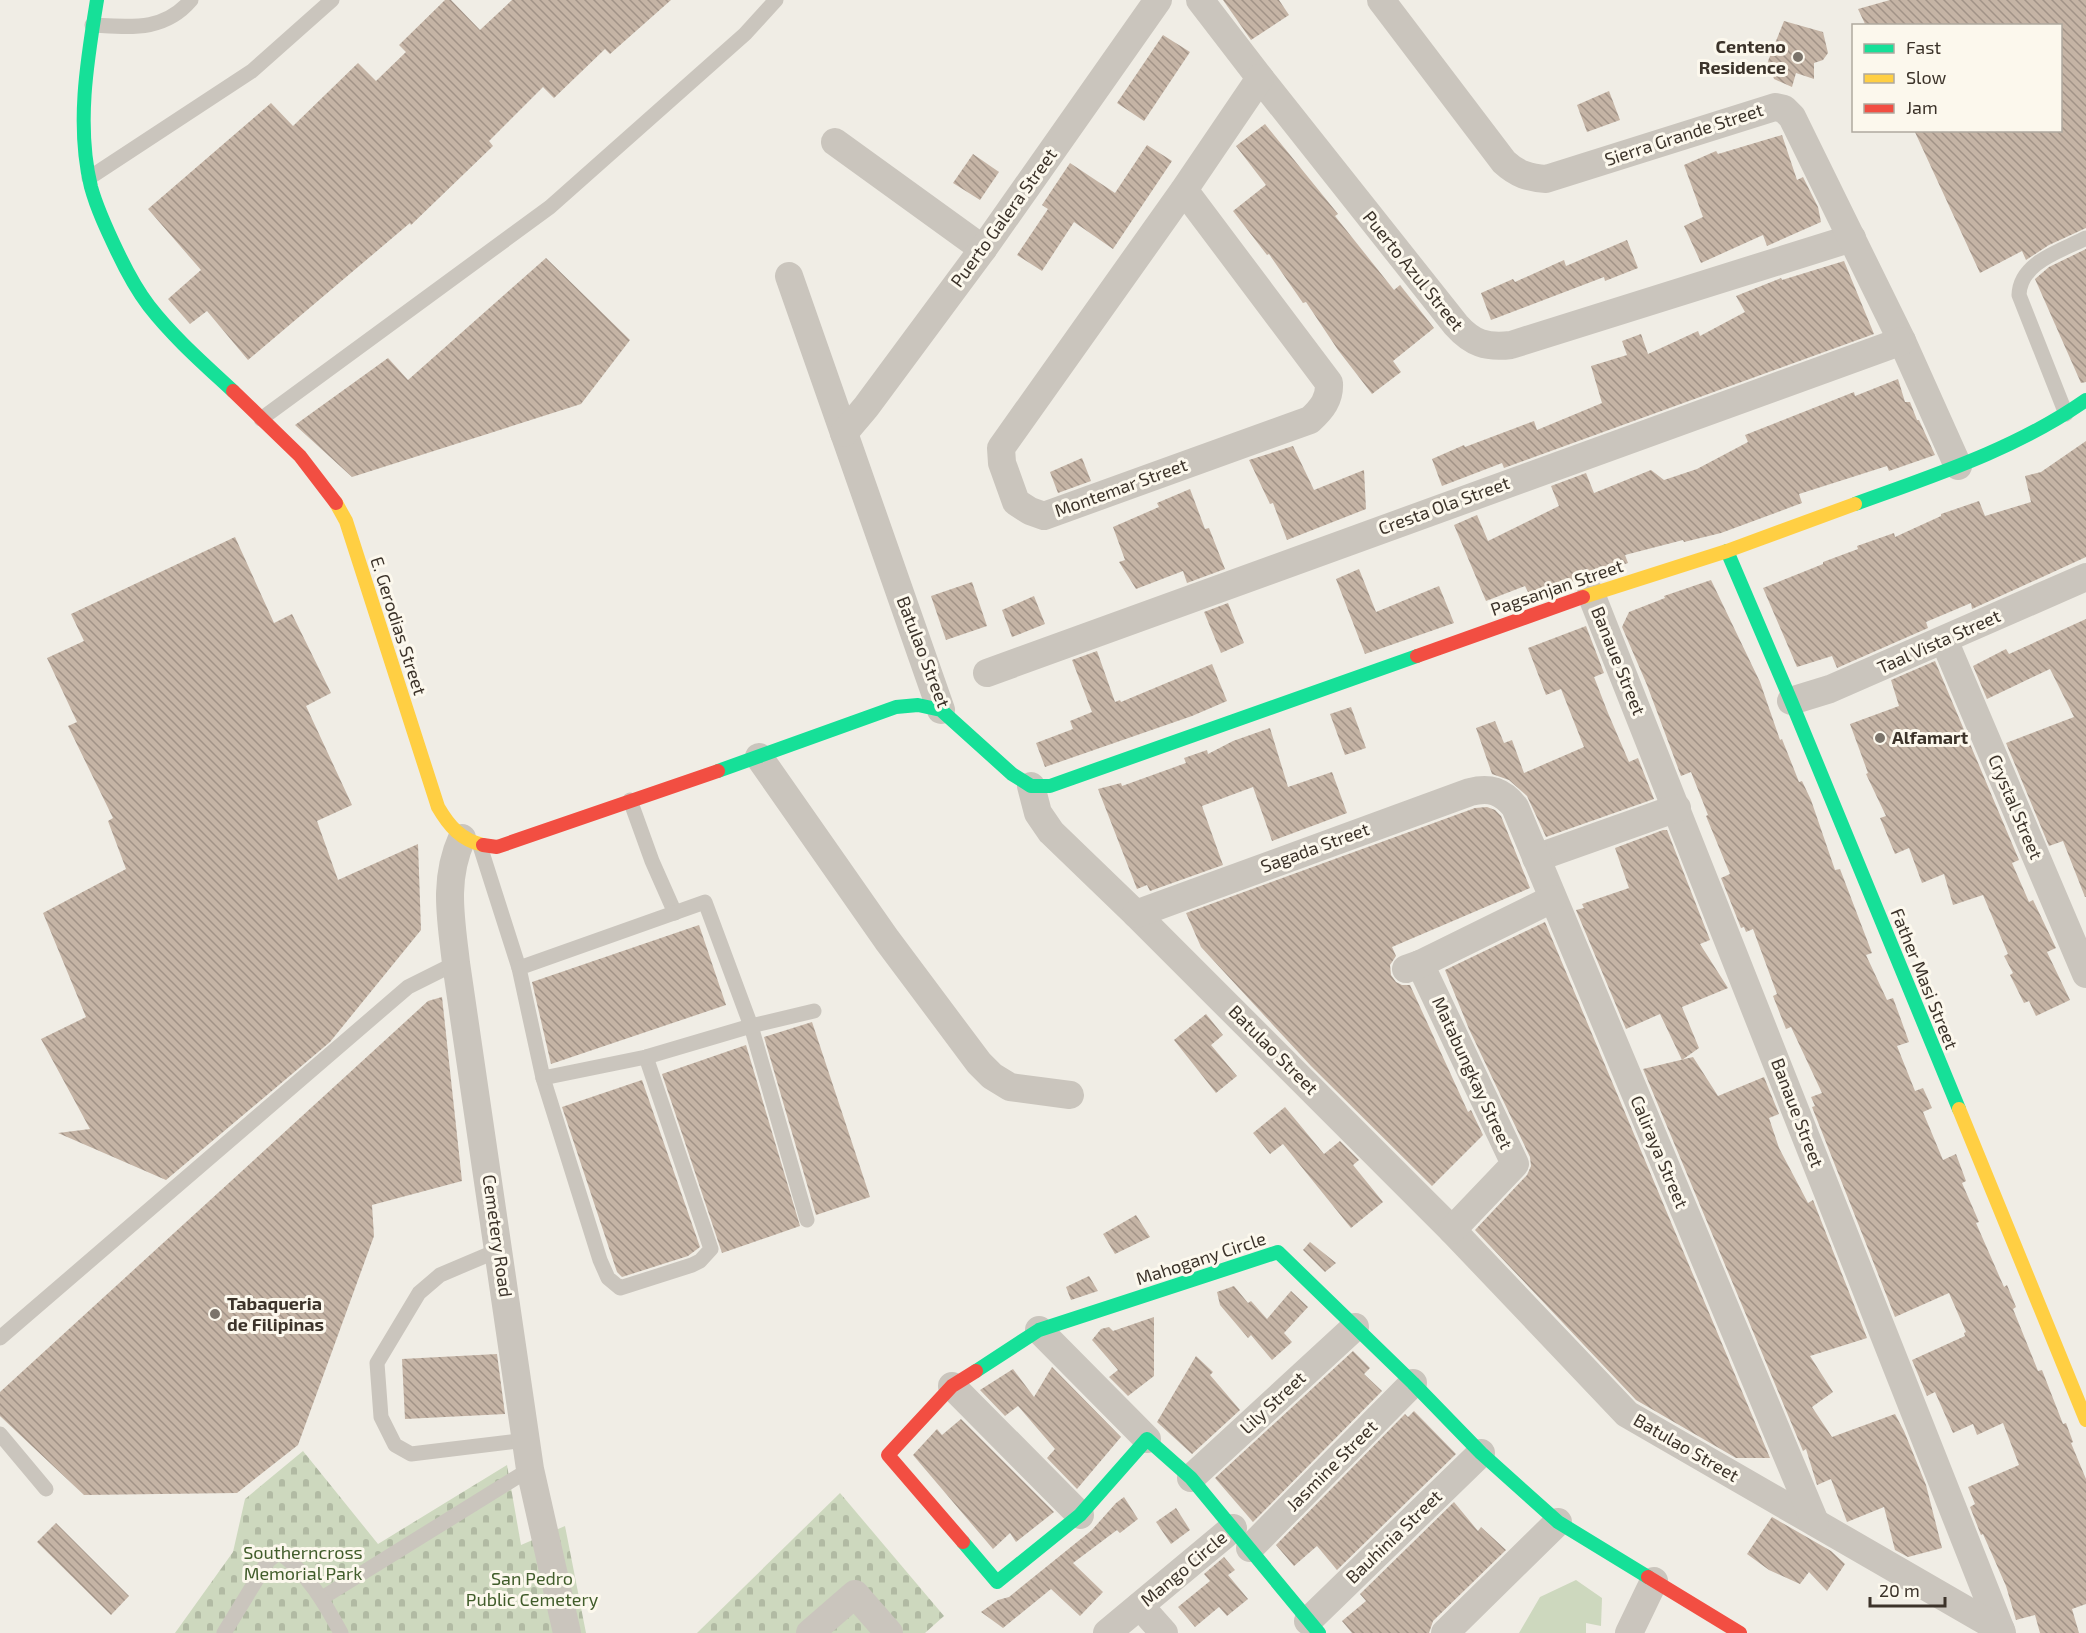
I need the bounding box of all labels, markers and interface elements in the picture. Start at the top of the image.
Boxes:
legend [1852,24,2062,132]
place label: Centeno Residence [1699,35,1786,78]
text: Fast [1906,36,1941,58]
marker: Centeno Residence [1791,50,1805,64]
text: Slow [1906,66,1947,88]
text: Jam [1906,96,1938,118]
street label: Sierra Grande Street [1602,98,1766,170]
street label: Puerto Galera Street [945,144,1061,291]
street label: Puerto Azul Street [1359,206,1469,335]
street label: Montemar Street [1051,453,1190,521]
street label: Cresta Ola Street [1375,471,1512,539]
street label: E. Gerodias Street [366,554,432,698]
street label: Pagsanjan Street [1487,554,1626,620]
street label: Batulao Street [893,593,955,711]
street label: Banaue Street [1587,603,1651,718]
street label: Taal Vista Street [1874,604,2004,678]
place label: Alfamart [1892,726,1969,748]
marker: Alfamart [1873,731,1887,745]
street label: Crystal Street [1984,751,2048,862]
street label: Sagada Street [1257,817,1372,877]
street label: Father Masi Street [1887,905,1963,1053]
street label: Matabungkay Street [1428,993,1518,1152]
street label: Batulao Street [1224,1000,1323,1099]
street label: Banaue Street [1767,1055,1829,1171]
street label: Caliraya Street [1626,1092,1694,1211]
street label: Cemetery Road [478,1173,517,1299]
street label: Mahogany Circle [1133,1227,1268,1289]
place label: Tabaqueria de Filipinas [227,1292,324,1335]
marker: Tabaqueria de Filipinas [208,1307,222,1321]
street label: Lily Street [1235,1366,1310,1438]
street label: Batulao Street [1630,1408,1743,1486]
street label: Jasmine Street [1281,1415,1381,1515]
street label: Bauhinia Street [1341,1485,1446,1588]
street label: Mango Circle [1136,1526,1231,1611]
park label: Southerncross Memorial Park [243,1541,363,1584]
park label: San Pedro Public Cemetery [466,1567,599,1610]
scale bar [1870,1570,1945,1608]
text: 20 m [1879,1579,1920,1601]

